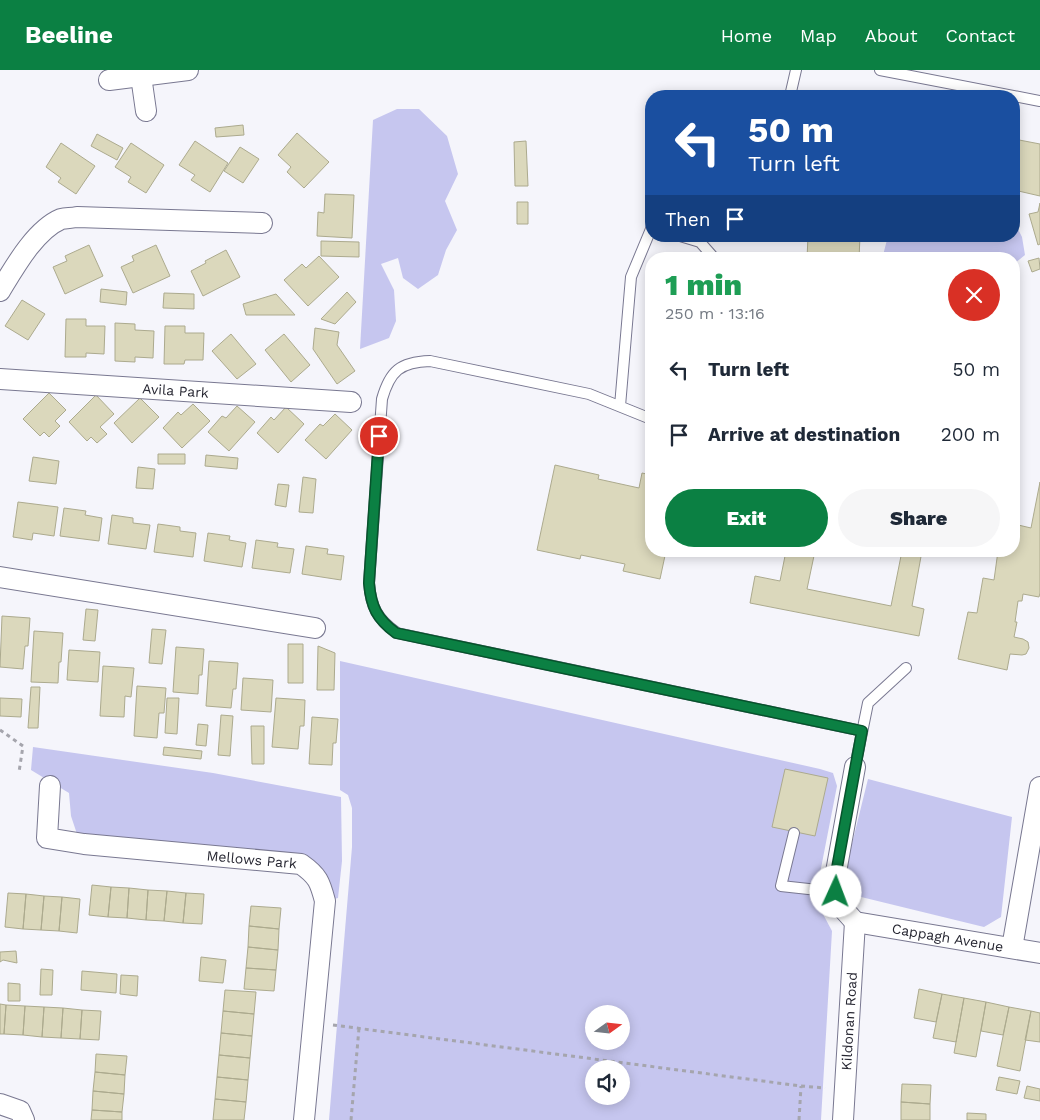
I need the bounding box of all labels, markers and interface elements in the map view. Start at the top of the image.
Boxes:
text: Beeline [25,21,113,49]
text: Home [721,25,772,46]
text: Map [800,25,837,46]
text: About [865,25,917,46]
text: Contact [945,25,1015,46]
text: 50 m [748,109,834,151]
icon: left [665,110,730,175]
text: Turn left [748,151,840,176]
icon: arrive [721,205,749,233]
text: Then [665,208,711,231]
text: 1 min [665,267,742,302]
button: close [948,269,1000,321]
text: 250 m · 13:16 [665,304,765,323]
icon: left [665,356,693,384]
text: Turn left [708,358,789,381]
text: 50 m [953,358,1000,381]
street label: Avila Park [142,380,209,401]
pin [358,415,400,457]
icon: arrive [665,421,693,449]
icon: arrive [365,422,393,450]
text: Arrive at destination [708,423,900,446]
text: 200 m [941,423,1000,446]
button: Exit [665,489,828,547]
button: Share [838,489,1000,547]
street label: Mellows Park [206,847,298,872]
position arrow [809,865,861,917]
street label: Cappagh Avenue [891,920,1005,955]
street label: Kildonan Road [838,971,860,1071]
north arrow [585,1005,630,1050]
map controls [585,1005,630,1105]
button: sound [585,1060,630,1105]

